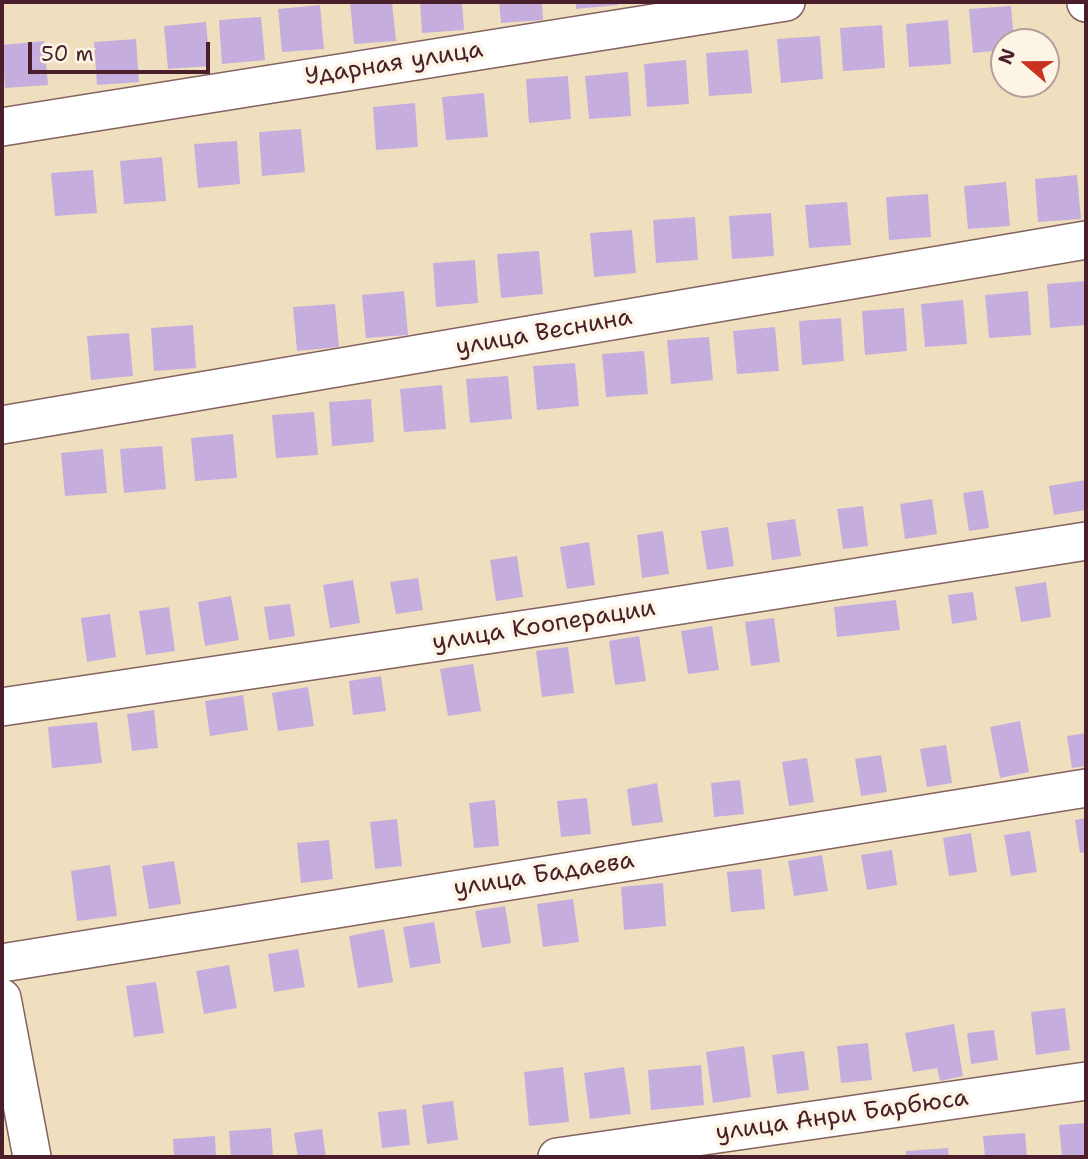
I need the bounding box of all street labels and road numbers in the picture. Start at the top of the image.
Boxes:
street label: Ударная улица [303,36,485,92]
street label: улица Веснина [454,303,634,363]
street label: улица Кооперации [430,594,658,658]
street label: улица Бадаева [452,847,636,903]
street label: улица Анри Барбюса [714,1084,970,1148]

